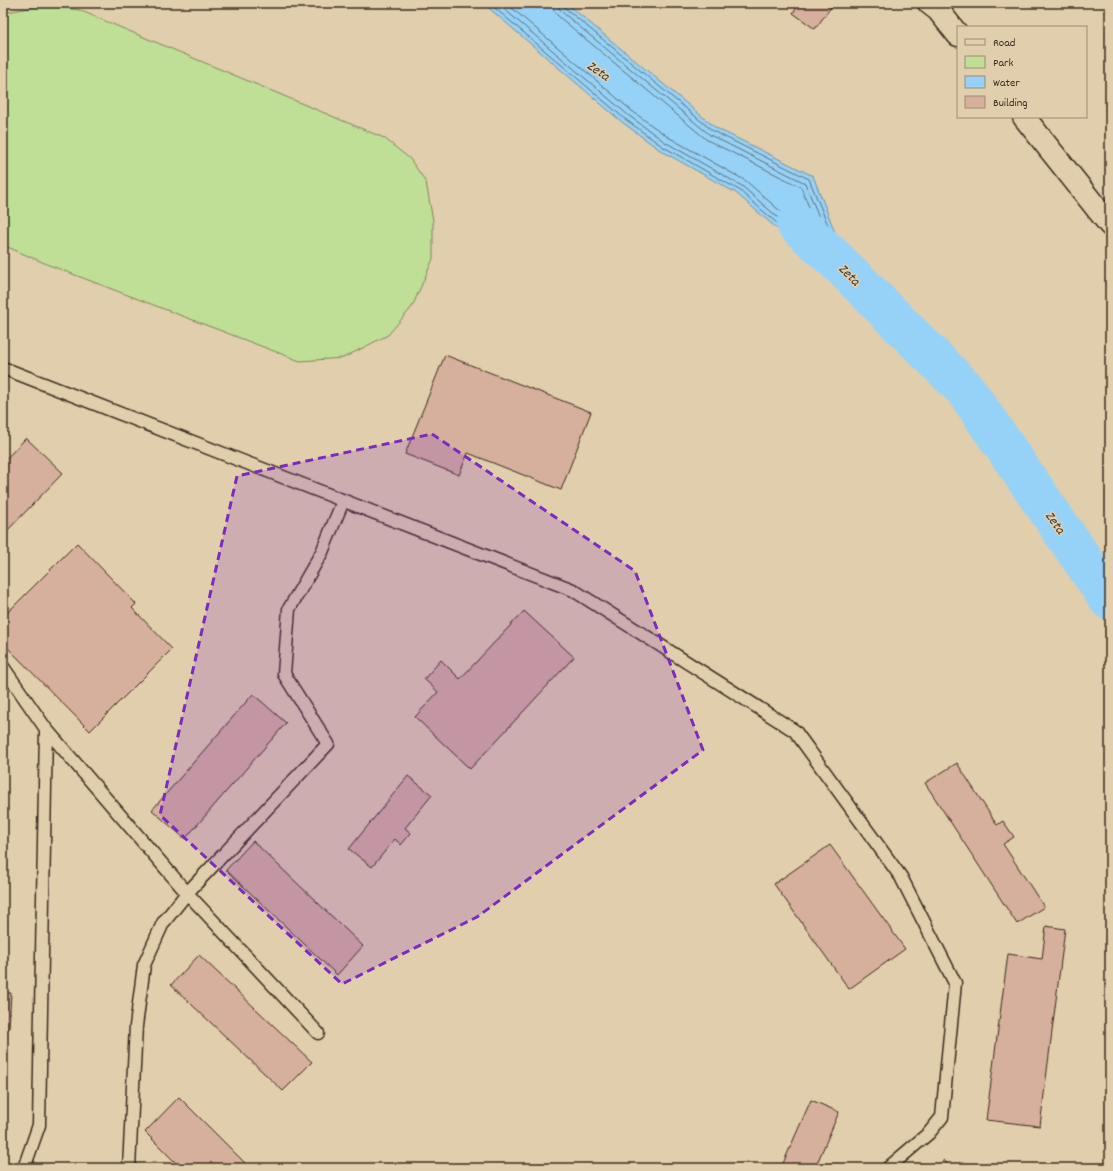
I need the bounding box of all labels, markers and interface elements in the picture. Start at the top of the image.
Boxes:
legend [957,26,1087,118]
text: Road [993,35,1015,52]
text: Park [993,55,1014,72]
water label: Zeta [582,57,615,88]
text: Water [993,75,1020,92]
text: Building [993,95,1028,112]
water label: Zeta [833,260,865,292]
water label: Zeta [1039,508,1070,540]

